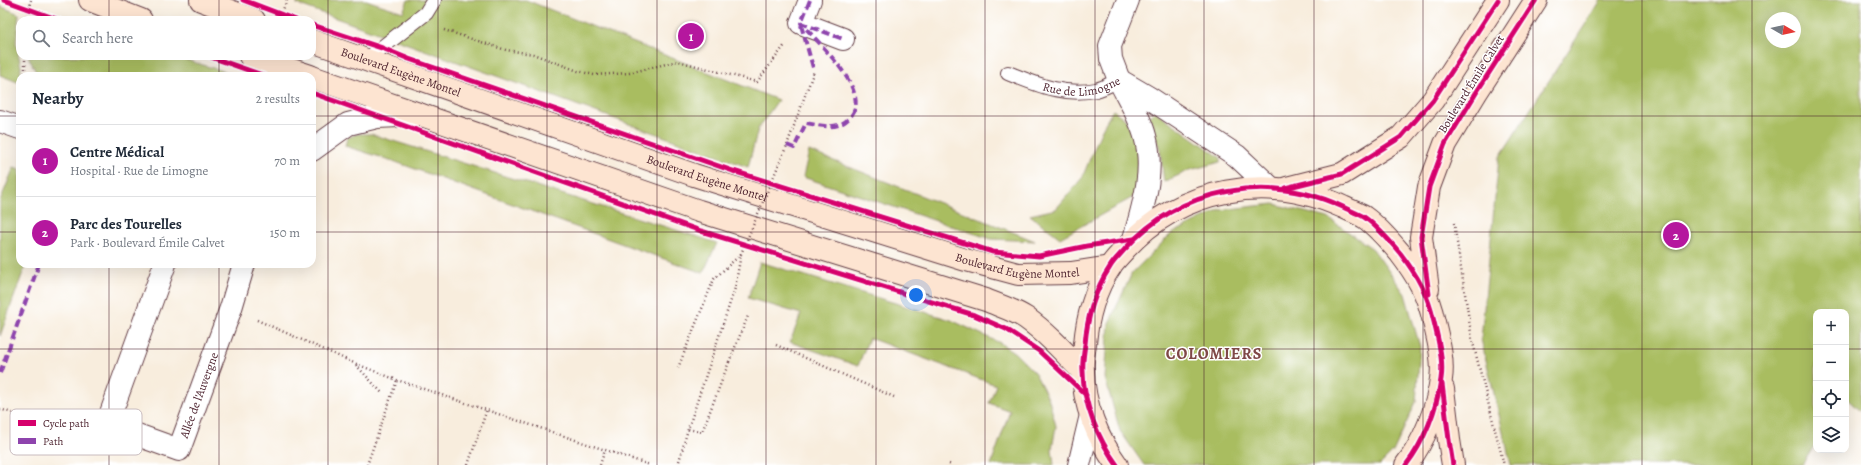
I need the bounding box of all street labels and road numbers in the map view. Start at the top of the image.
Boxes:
street label: Boulevard Émile Calvet [1434,32,1508,136]
street label: Boulevard Eugène Montel [339,44,463,101]
street label: Rue de Limogne [1041,73,1123,100]
street label: Boulevard Eugène Montel [644,151,769,205]
street label: Boulevard Eugène Montel [953,249,1080,282]
street label: Allée de l'Auvergne [176,350,222,441]

